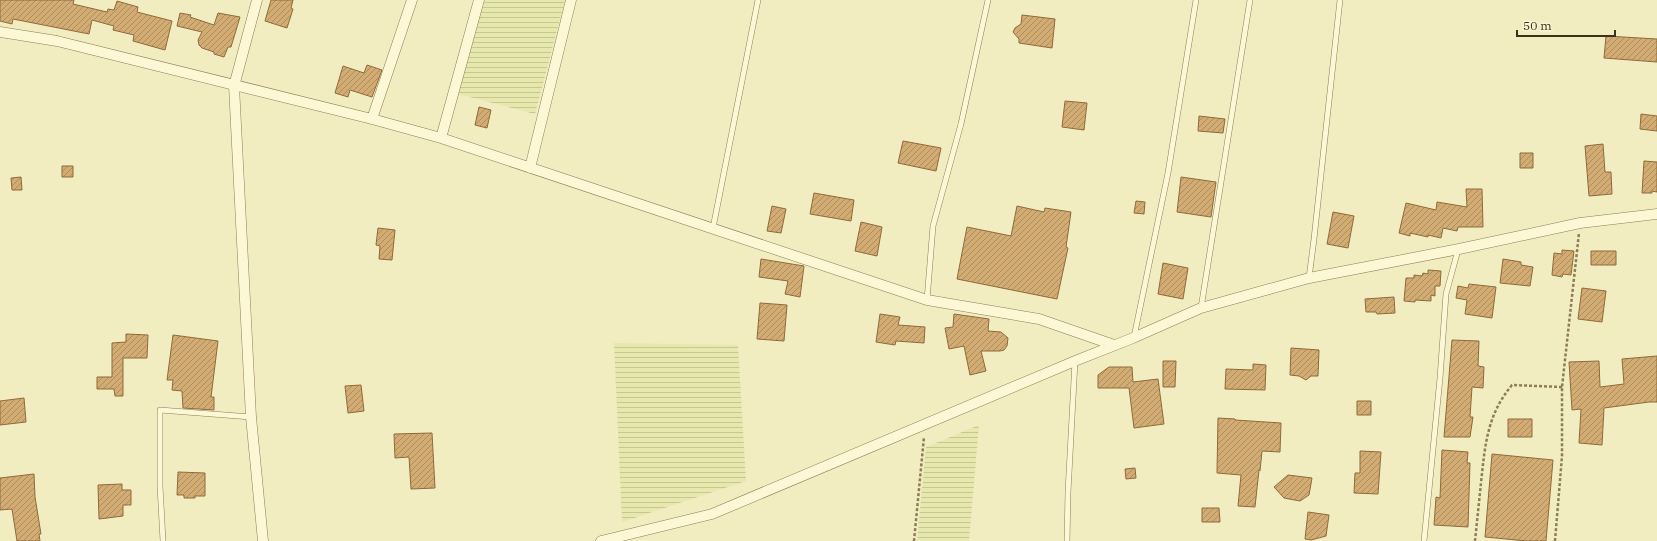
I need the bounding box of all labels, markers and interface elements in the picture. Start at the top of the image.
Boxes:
scale bar [1517,12,1615,38]
text: 50 m [1523,18,1552,33]

